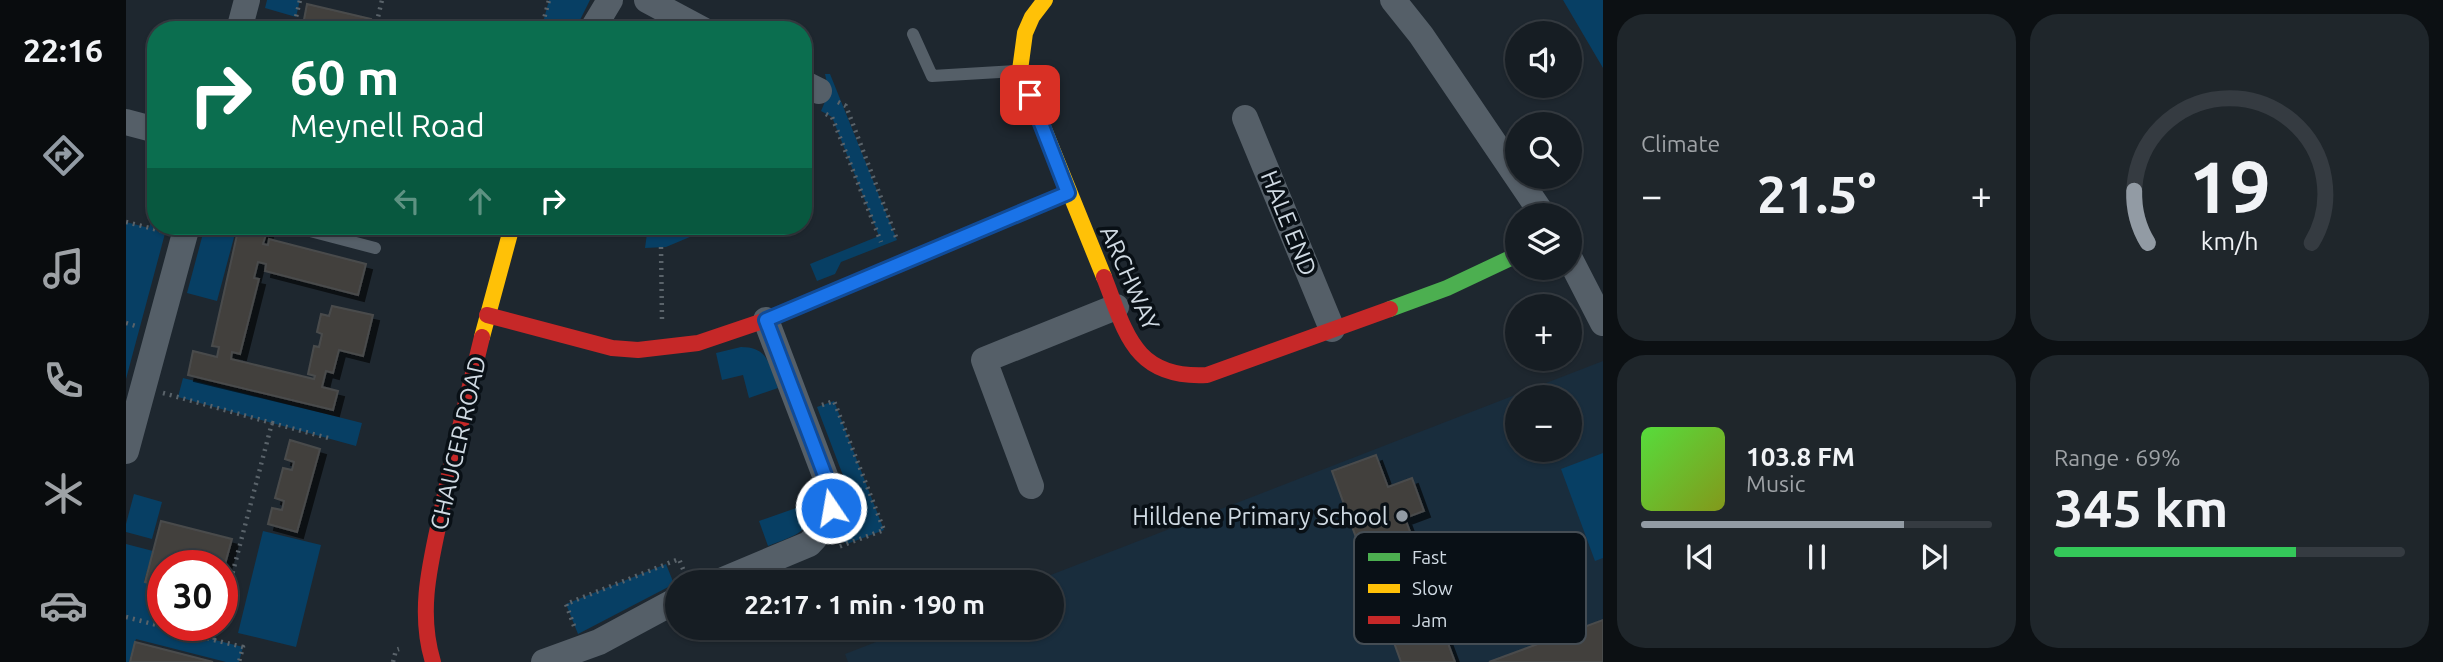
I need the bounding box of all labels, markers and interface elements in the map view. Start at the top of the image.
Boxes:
map controls [1505,21,1582,462]
button: sound [1505,21,1582,98]
text: 22:16 [23,32,103,68]
icon: right [175,49,266,140]
text: 60 m [290,49,399,104]
pin [1000,65,1060,125]
icon: arrive [1011,76,1049,114]
text: Meynell Road [290,107,485,143]
button: search [1505,112,1582,189]
icon: directions [39,131,88,180]
text: Climate [1641,131,1720,156]
text: 19 [2188,146,2271,228]
text: 21.5° [1757,165,1876,223]
street label: HALE END [1256,166,1322,280]
text: − [1641,174,1662,216]
text: + [1971,174,1992,216]
icon: left [388,182,426,220]
icon: ahead [461,182,499,220]
icon: right [534,182,572,220]
button: layers [1505,203,1582,280]
street label: ARCHWAY [1095,222,1165,335]
text: km/h [2201,227,2258,255]
icon: music [39,244,88,293]
button: + [1505,294,1582,371]
street label: CHAUCER ROAD [425,353,491,533]
icon: phone [39,356,88,405]
button: − [1505,385,1582,462]
text: 103.8 FM [1746,442,1855,471]
text: Range · 69% [2054,445,2181,470]
icon: climate [39,469,88,518]
position arrow [794,471,868,545]
text: Music [1746,471,1805,496]
text: 345 km [2054,479,2228,537]
place label: Hilldene Primary School [1132,503,1388,530]
marker: Hilldene Primary School [1394,508,1410,524]
legend [1354,532,1586,644]
icon: previous [1681,538,1719,576]
icon: pause [1798,538,1836,576]
icon: next [1915,538,1953,576]
text: Fast [1412,546,1447,568]
speed limit sign: 30 [147,550,238,641]
text: Slow [1412,577,1453,599]
icon: car [39,581,88,630]
text: 22:17 · 1 min · 190 m [744,590,985,619]
text: Jam [1412,609,1448,631]

